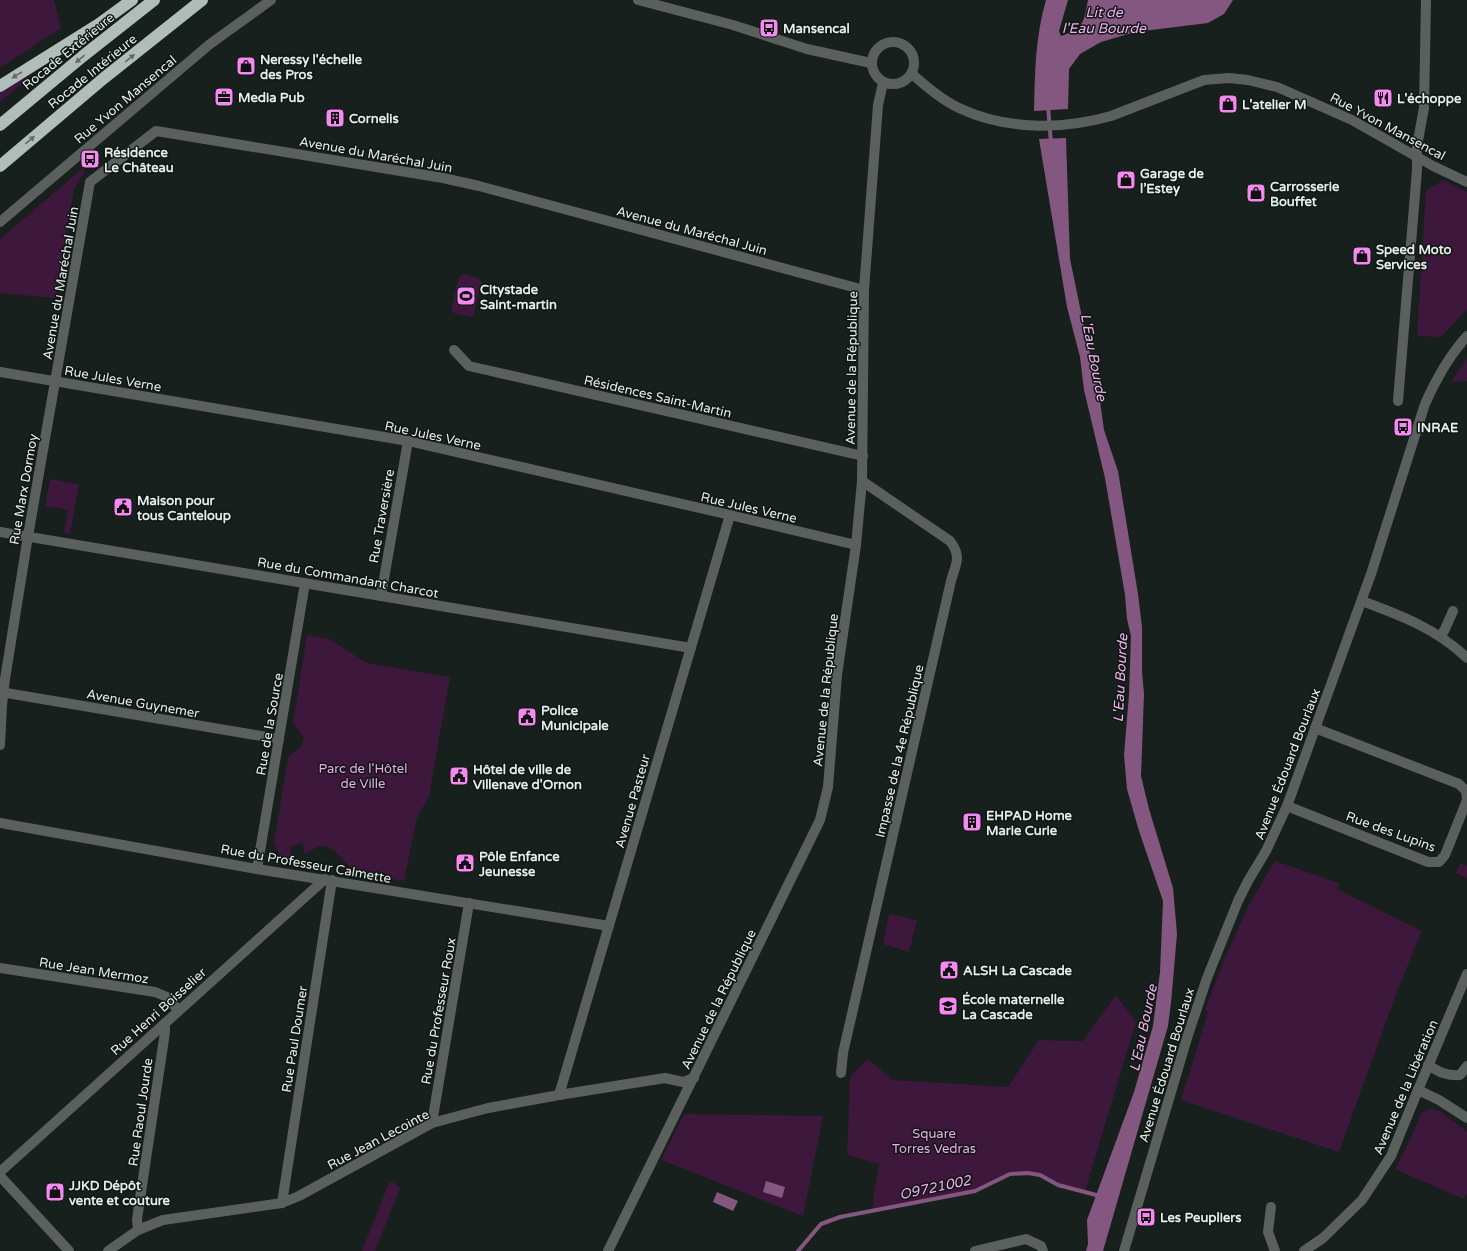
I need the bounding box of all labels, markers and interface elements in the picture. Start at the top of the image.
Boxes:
water label: Lit de l'Eau Bourde [1062,4,1147,37]
street label: Rocade Extérieure [19,10,118,94]
bus stop icon: Mansencal [758,17,780,39]
place label: Mansencal [783,21,850,37]
street label: Rocade Intérieure [45,31,140,112]
street label: Rue Yvon Mansencal [71,52,180,147]
place label: Neressy l'échelle des Pros [260,52,363,83]
one-way arrow [125,53,136,62]
one-way arrow [74,54,85,63]
shop icon: Neressy l'échelle des Pros [235,55,257,77]
one-way arrow [12,71,22,79]
office icon: Media Pub [213,86,235,108]
restaurant icon: L'échoppe [1372,87,1394,109]
place label: Media Pub [238,90,305,106]
street label: Rue Yvon Mansencal [1327,90,1448,164]
place label: L'échoppe [1397,91,1462,107]
shop icon: L'atelier M [1217,93,1239,115]
place label: L'atelier M [1242,97,1307,113]
building icon: Cornelis [324,107,346,129]
place label: Cornelis [349,111,399,127]
street label: Avenue du Maréchal Juin [298,134,454,176]
one-way arrow [25,136,35,145]
place label: Résidence Le Château [104,145,174,176]
bus stop icon: Résidence Le Château [79,148,101,170]
place label: Garage de l’Estey [1140,166,1205,197]
shop icon: Garage de l’Estey [1115,169,1137,191]
place label: Carrosserie Bouffet [1270,179,1340,210]
shop icon: Carrosserie Bouffet [1245,182,1267,204]
street label: Avenue du Maréchal Juin [615,203,769,259]
street label: Avenue du Maréchal Juin [40,205,82,361]
place label: Speed Moto Services [1376,242,1452,273]
shop icon: Speed Moto Services [1351,245,1373,267]
place label: Citystade Saint-martin [480,282,557,313]
sports icon: Citystade Saint-martin [455,285,477,307]
street label: Avenue de la République [843,291,861,445]
water label: L'Eau Bourde [1077,312,1111,403]
street label: Rue Jules Verne [63,363,162,395]
street label: Résidences Saint-Martin [582,372,733,422]
bus stop icon: INRAE [1392,416,1414,438]
street label: Rue Jules Verne [383,418,482,454]
place label: INRAE [1417,420,1458,436]
street label: Rue Marx Dormoy [6,432,42,546]
street label: Rue Traversière [366,468,398,565]
street label: Rue Jules Verne [699,489,798,527]
place label: Maison pour tous Canteloup [136,493,231,524]
public building icon: Maison pour tous Canteloup [112,496,134,518]
street label: Rue du Commandant Charcot [256,554,440,602]
street label: Avenue de la République [810,613,842,767]
water label: L'Eau Bourde [1110,632,1131,723]
street label: Impasse de la 4e République [872,663,928,839]
street label: Rue de la Source [253,672,287,777]
street label: Avenue Guynemer [85,686,200,722]
street label: Avenue Édouard Bourlaux [1252,686,1324,842]
place label: Police Municipale [541,703,609,734]
public building icon: Police Municipale [516,706,538,728]
street label: Avenue Pasteur [612,752,654,850]
park label: Parc de l'Hôtel de Ville [319,761,407,792]
place label: Hôtel de ville de Villenave d'Ornon [473,762,582,793]
public building icon: Hôtel de ville de Villenave d'Ornon [448,765,470,787]
place label: EHPAD Home Marie Curie [986,808,1073,839]
street label: Rue des Lupins [1344,808,1438,856]
building icon: EHPAD Home Marie Curie [961,811,983,833]
street label: Rue du Professeur Calmette [219,841,392,887]
place label: Pôle Enfance Jeunesse [478,849,560,880]
public building icon: Pôle Enfance Jeunesse [454,852,476,874]
street label: Avenue de la République [678,927,760,1072]
street label: Rue du Professeur Roux [418,937,460,1086]
street label: Rue Jean Mermoz [38,954,150,988]
public building icon: ALSH La Cascade [938,959,960,981]
place label: ALSH La Cascade [963,963,1073,979]
street label: Rue Henri Boisselier [108,965,210,1059]
water label: L'Eau Bourde [1126,982,1161,1073]
street label: Rue Paul Doumer [279,985,311,1094]
street label: Avenue Édouard Bourlaux [1136,986,1198,1144]
place label: École maternelle La Cascade [962,991,1065,1023]
school or university icon: École maternelle La Cascade [937,995,959,1017]
street label: Avenue de la Libération [1370,1017,1442,1157]
street label: Rue Raoul Jourde [125,1057,157,1167]
street label: Rue Jean Lecointe [325,1106,432,1173]
park label: Square Torres Vedras [892,1126,976,1157]
water label: O9721002 [898,1171,974,1203]
place label: JJKD Dépôt vente et couture [68,1178,171,1209]
shop icon: JJKD Dépôt vente et couture [44,1181,66,1203]
bus stop icon: Les Peupliers [1135,1206,1157,1228]
place label: Les Peupliers [1160,1210,1242,1226]

